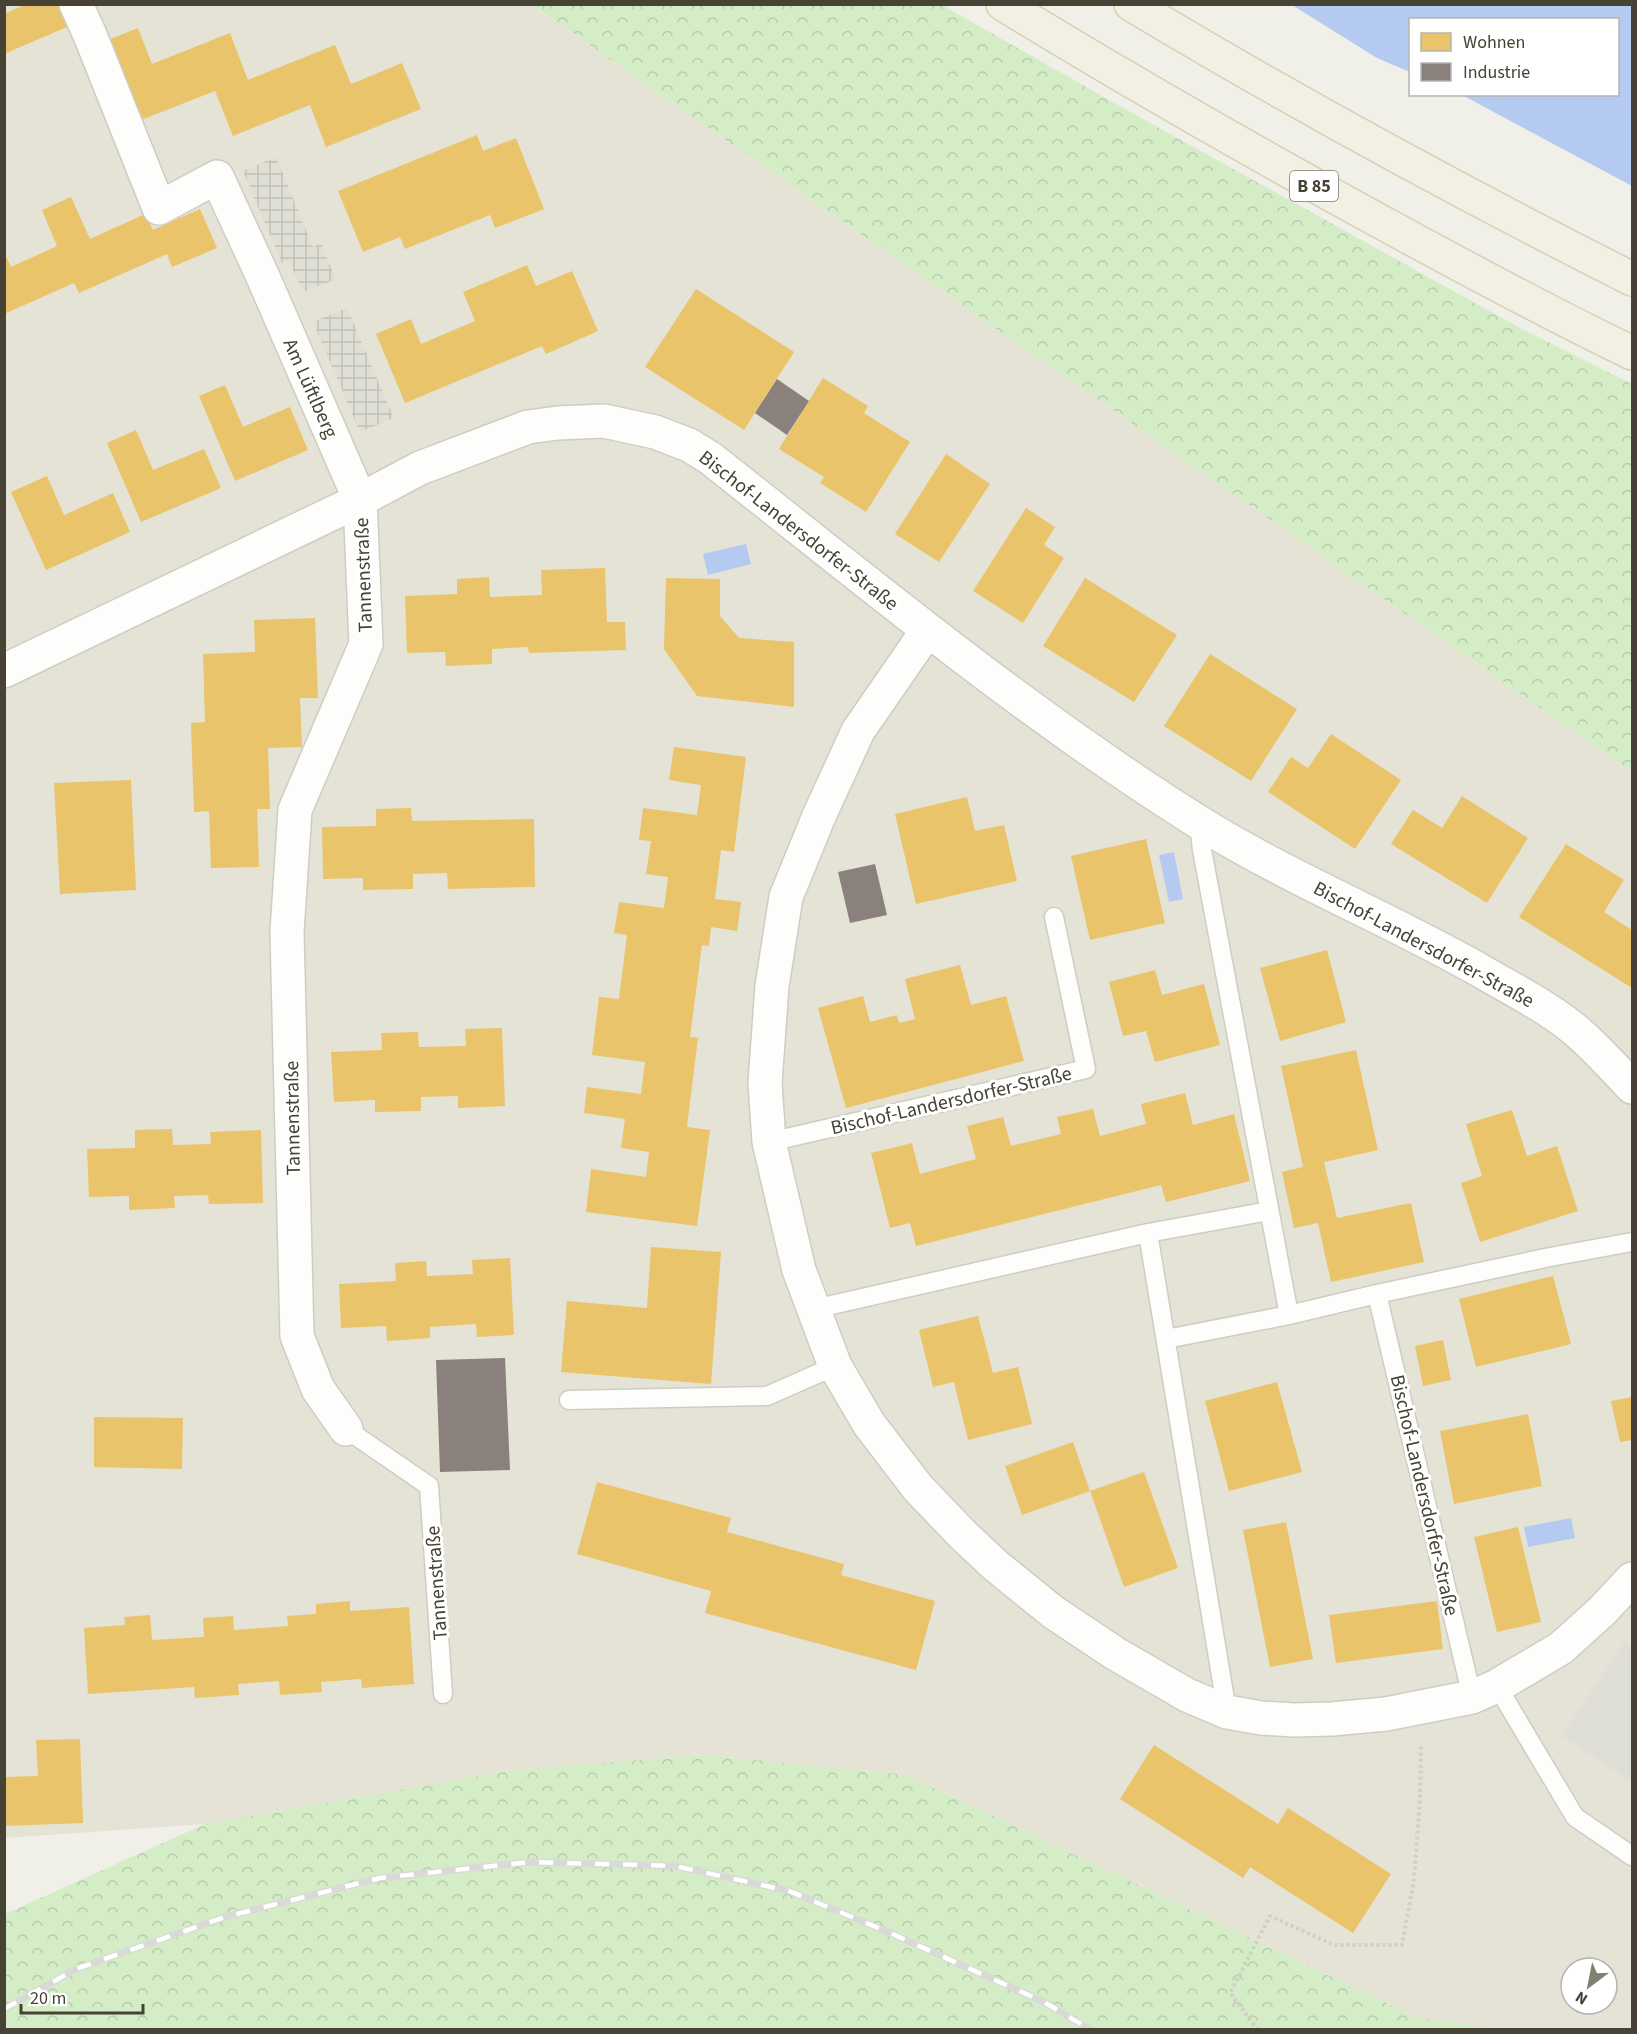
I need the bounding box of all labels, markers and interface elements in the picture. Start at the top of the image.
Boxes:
legend [1409,18,1619,96]
text: Wohnen [1463,30,1525,55]
text: Industrie [1463,60,1530,85]
road number: B 85 [1290,171,1338,201]
street label: Am Lüftlberg [276,334,345,443]
street label: Bischof-Landersdorfer-Straße [693,444,904,618]
street label: Tannenstraße [348,517,380,633]
street label: Bischof-Landersdorfer-Straße [1308,875,1539,1015]
street label: Tannenstraße [278,1060,308,1176]
street label: Bischof-Landersdorfer-Straße [828,1060,1074,1142]
street label: Bischof-Landersdorfer-Straße [1383,1372,1465,1618]
street label: Tannenstraße [419,1525,455,1641]
north arrow [1559,1956,1619,2016]
scale bar [21,1977,142,2015]
text: 20 m [30,1986,66,2011]
text: N [1571,1986,1592,2010]

